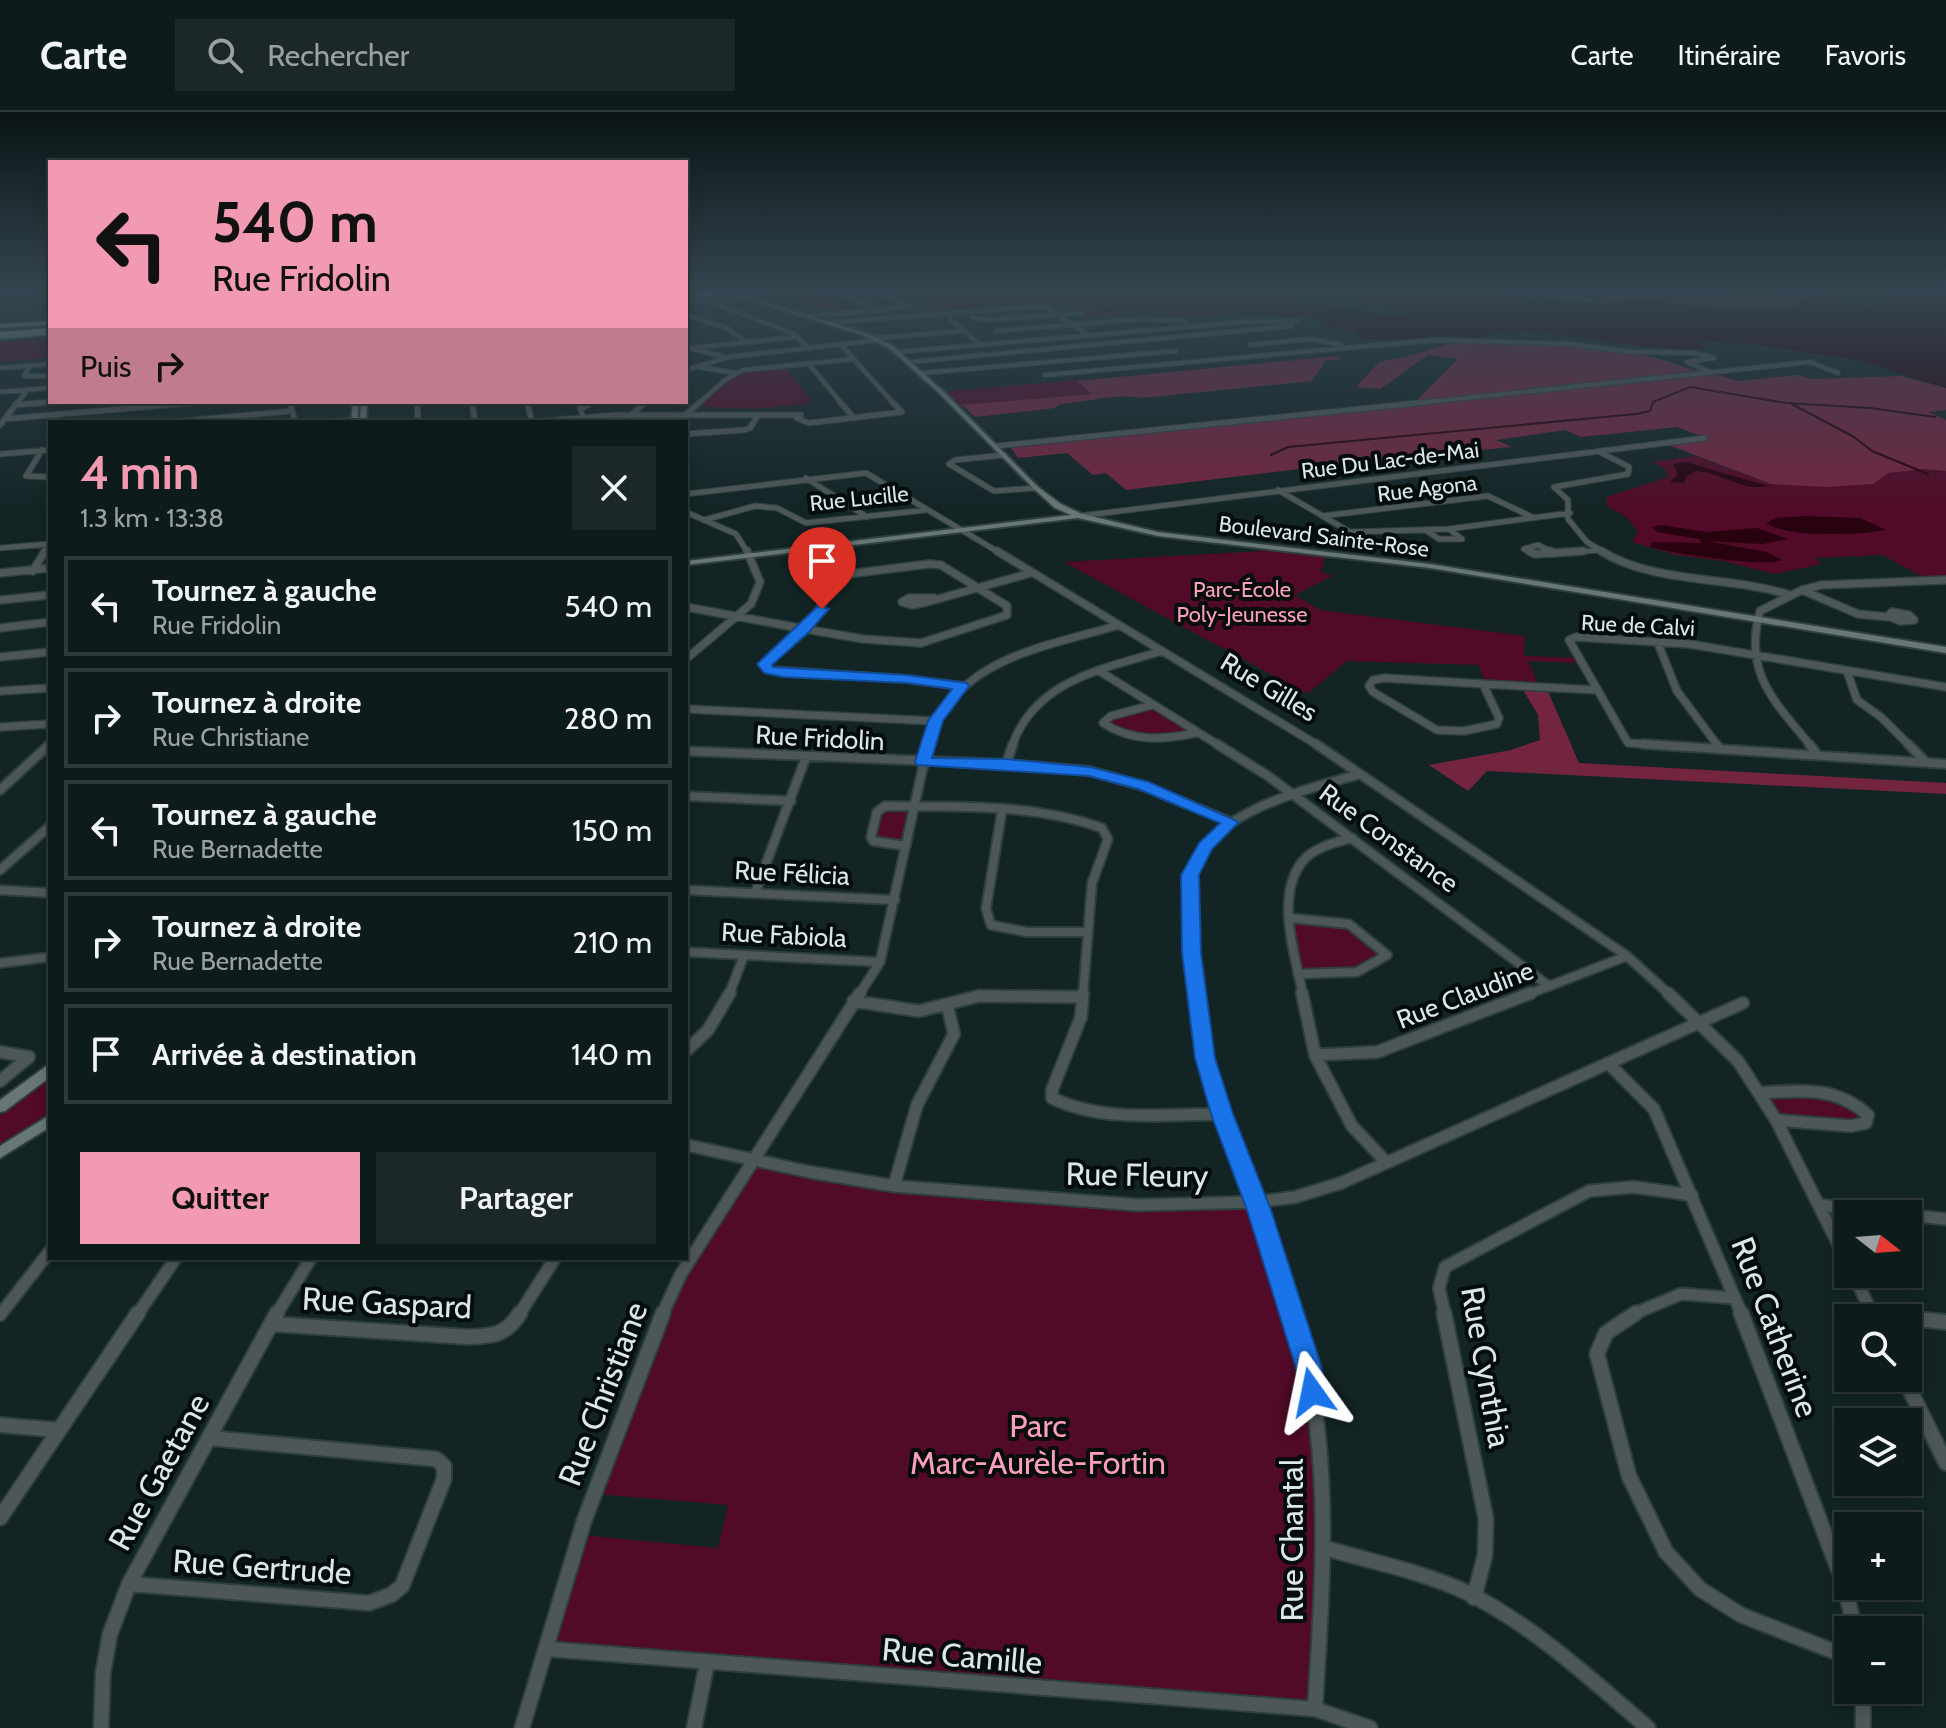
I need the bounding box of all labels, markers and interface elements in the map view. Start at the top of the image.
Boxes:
search box [175,19,735,91]
text: Carte [40,32,127,79]
icon: search [203,33,247,77]
text: Rechercher [267,37,409,74]
text: Carte [1570,38,1634,72]
text: Itinéraire [1678,38,1781,72]
text: Favoris [1825,38,1906,72]
text: 540 m [212,188,378,256]
icon: left [80,192,184,296]
text: Rue Fridolin [212,256,391,300]
icon: right [147,344,191,388]
text: Puis [80,348,131,385]
street label: Rue Du Lac-de-Mai [1300,436,1481,485]
text: 4 min [80,443,199,501]
button: close [572,446,656,530]
street label: Rue Agona [1376,469,1479,508]
street label: Rue Lucille [808,480,910,517]
text: 1.3 km · 13:38 [80,502,224,534]
street label: Boulevard Sainte-Rose [1217,510,1431,563]
pin [788,527,856,609]
icon: arrive [800,539,844,583]
text: Tournez à gauche [152,572,377,609]
park label: Parc-École Poly-Jeunesse [1176,576,1308,628]
icon: left [84,584,128,628]
text: 540 m [564,588,652,625]
text: Rue Fridolin [152,609,281,641]
street label: Rue de Calvi [1580,609,1696,642]
street label: Rue Gilles [1215,646,1323,728]
text: Tournez à droite [152,684,361,721]
icon: right [84,696,128,740]
text: 280 m [564,700,652,737]
street label: Rue Fridolin [755,719,885,757]
text: Rue Christiane [152,721,309,753]
street label: Rue Constance [1313,777,1465,899]
text: Tournez à gauche [152,796,377,833]
icon: left [84,808,128,852]
text: 150 m [572,812,652,849]
text: Rue Bernadette [152,833,323,865]
street label: Rue Félicia [734,854,851,892]
text: Tournez à droite [152,908,361,945]
street label: Rue Fabiola [720,916,848,954]
icon: right [84,920,128,964]
text: 210 m [572,924,652,961]
text: Rue Bernadette [152,945,323,977]
street label: Rue Claudine [1392,954,1538,1036]
icon: arrive [84,1032,128,1076]
text: Arrivée à destination [152,1036,417,1073]
text: 140 m [571,1036,652,1073]
button: Quitter [80,1152,360,1244]
button: Partager [376,1152,656,1244]
street label: Rue Fleury [1065,1154,1209,1195]
north arrow [1834,1200,1922,1288]
map controls [1834,1200,1922,1704]
street label: Rue Catherine [1723,1231,1828,1422]
street label: Rue Gaspard [301,1279,473,1326]
street label: Rue Cynthia [1453,1283,1520,1451]
street label: Rue Christiane [550,1296,655,1491]
button: search [1834,1304,1922,1392]
position arrow [1270,1350,1354,1434]
street label: Rue Gaetane [100,1387,218,1557]
park label: Parc Marc-Aurèle-Fortin [910,1406,1166,1482]
button: layers [1834,1408,1922,1496]
street label: Rue Chantal [1272,1458,1311,1622]
button: + [1834,1512,1922,1600]
street label: Rue Gertrude [171,1541,353,1592]
button: − [1834,1616,1922,1704]
street label: Rue Camille [880,1629,1044,1682]

